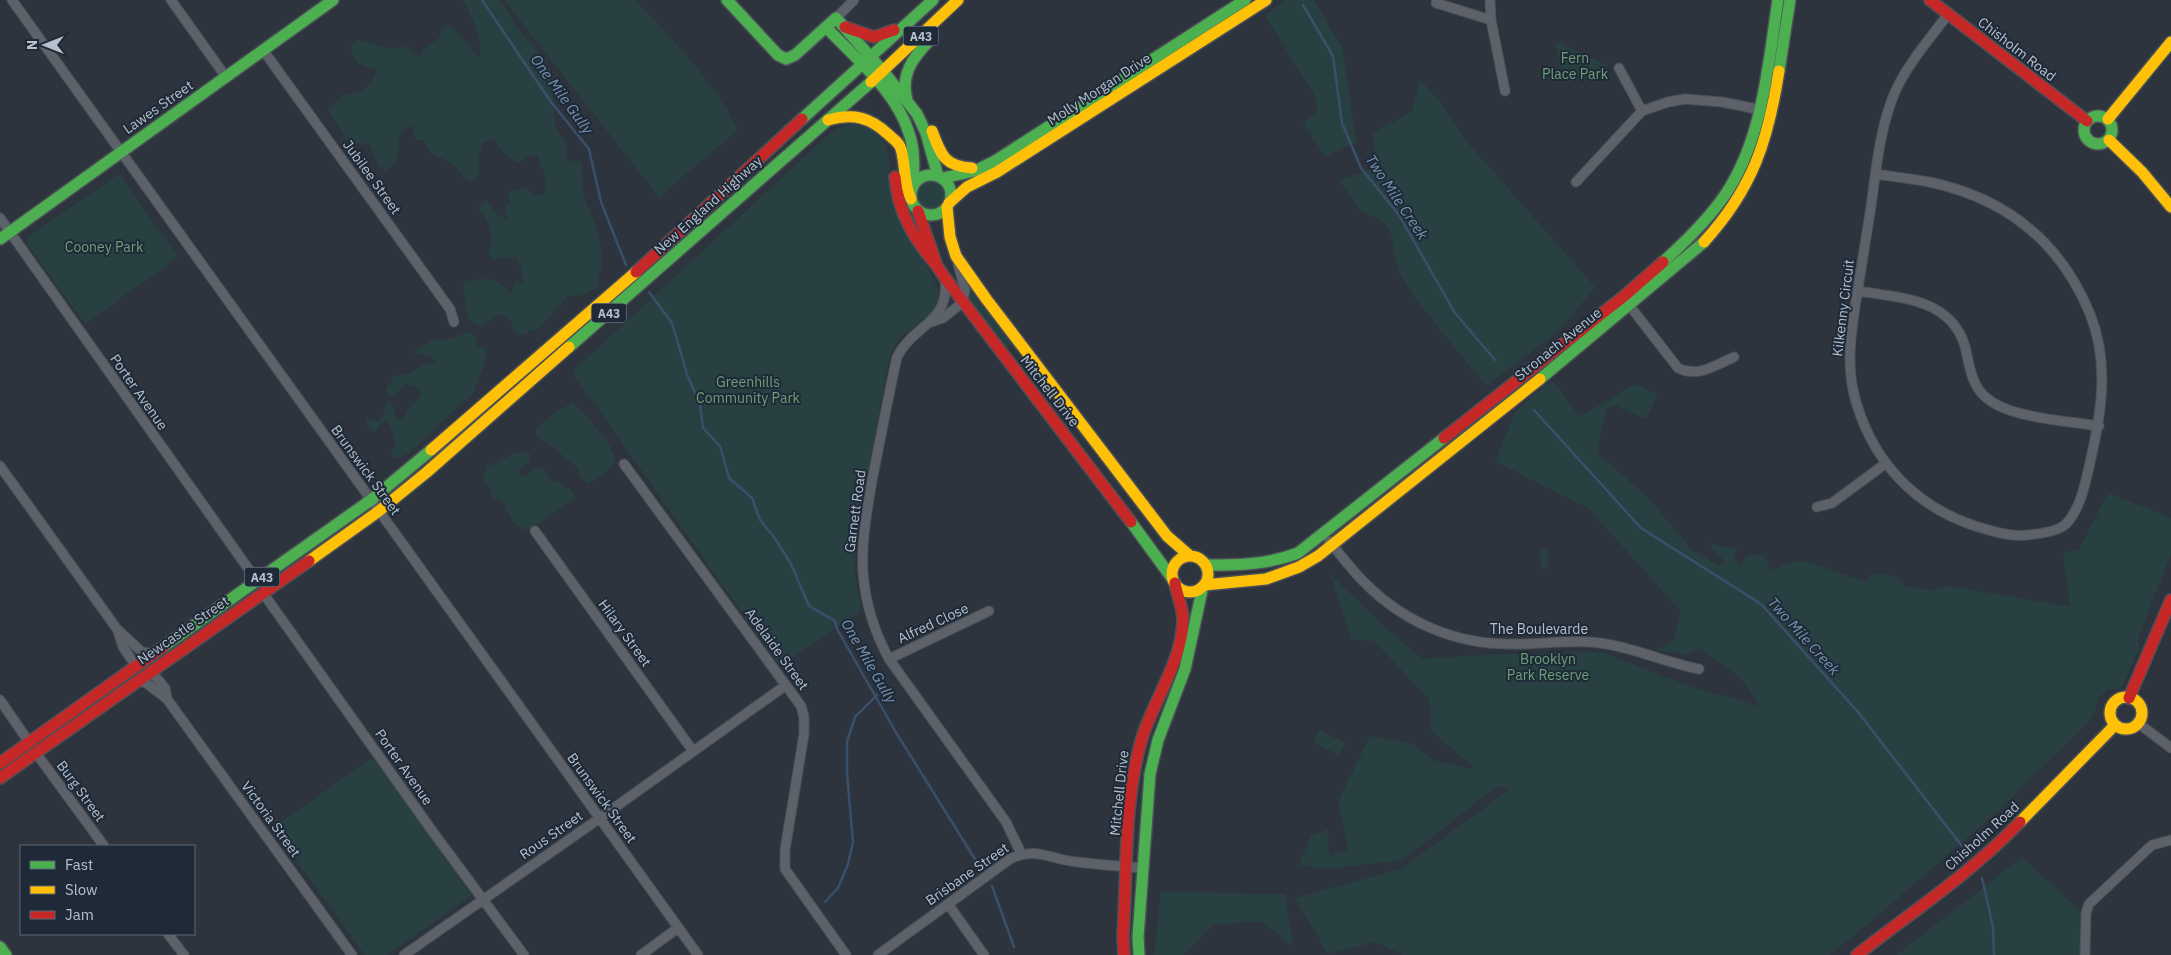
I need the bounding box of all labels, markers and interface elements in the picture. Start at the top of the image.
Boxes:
street label: Chisholm Road [1974,13,2060,85]
north arrow [20,20,70,70]
road number: A43 [904,27,938,46]
text: N [23,40,41,50]
street label: Molly Morgan Drive [1044,49,1154,129]
park label: Fern Place Park [1542,49,1609,83]
water label: One Mile Gully [527,50,598,138]
street label: Lawes Street [120,76,197,138]
street label: Jubilee Street [339,136,405,218]
water label: Two Mile Creek [1361,151,1433,243]
street label: New England Highway [650,152,766,258]
park label: Cooney Park [65,238,144,256]
street label: Kilkenny Circuit [1828,258,1858,358]
street label: Stronach Avenue [1511,303,1605,384]
road number: A43 [592,304,626,322]
street label: Porter Avenue [106,350,172,434]
street label: Mitchell Drive [1017,352,1084,431]
park label: Greenhills Community Park [696,373,801,407]
street label: Brunswick Street [327,421,405,519]
street label: Garnett Road [840,469,870,553]
road number: A43 [244,568,280,586]
street label: Newcastle Street [134,592,232,668]
water label: Two Mile Creek [1764,593,1844,679]
street label: Hilary Street [595,596,655,670]
street label: Alfred Close [895,599,972,647]
street label: Adelaide Street [741,604,813,694]
water label: One Mile Gully [837,615,901,707]
street label: The Boulevarde [1490,620,1588,638]
park label: Brooklyn Park Reserve [1507,650,1589,684]
street label: Porter Avenue [371,725,437,809]
street label: Brunswick Street [563,749,641,847]
street label: Mitchell Drive [1106,749,1132,837]
street label: Burg Street [53,757,109,825]
street label: Victoria Street [237,777,305,861]
street label: Chisholm Road [1941,798,2023,874]
street label: Rous Street [516,807,586,863]
street label: Brisbane Street [922,839,1012,909]
legend [20,845,195,935]
text: Fast [65,855,93,874]
text: Slow [65,880,98,899]
text: Jam [65,905,94,924]

